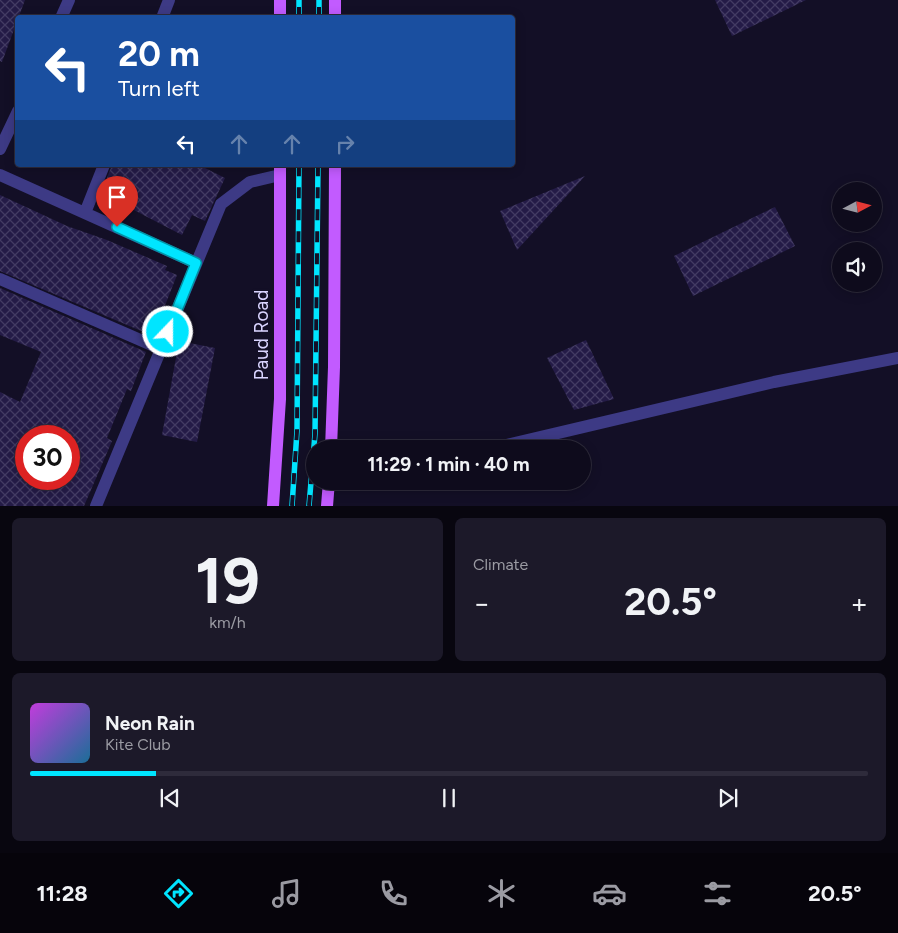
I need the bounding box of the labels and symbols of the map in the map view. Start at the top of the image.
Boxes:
pin [96,176,138,227]
north arrow [832,182,882,232]
street label: Paud Road [250,290,273,380]
position arrow [141,305,193,357]
speed limit sign: 30 [15,425,80,490]

